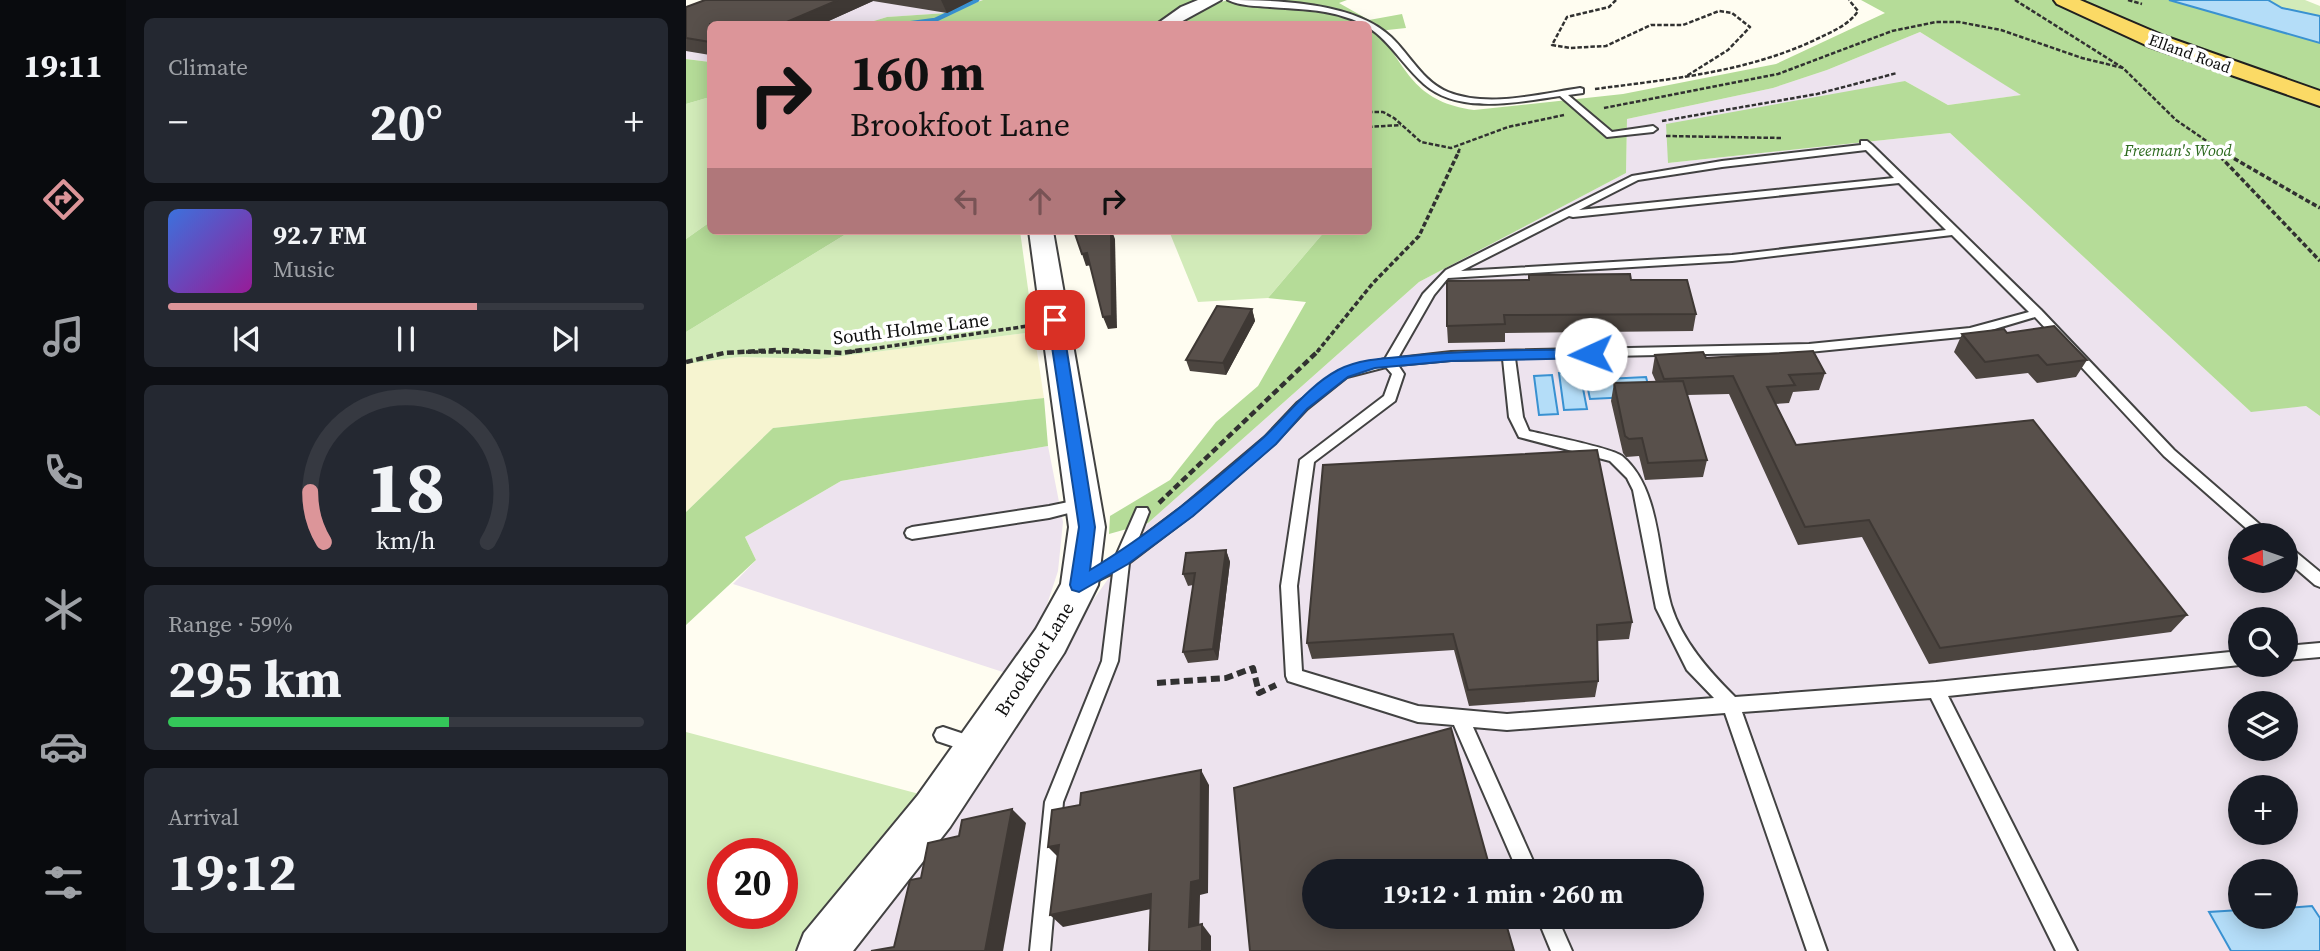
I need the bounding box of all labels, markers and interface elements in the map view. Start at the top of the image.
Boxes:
street label: Elland Road [2146,28,2234,78]
text: 160 m [850,39,985,106]
text: 19:11 [24,44,102,88]
icon: right [735,49,826,140]
text: Climate [168,51,248,83]
text: 20° [369,86,443,157]
text: − [168,96,188,148]
text: + [624,96,644,148]
text: Brookfoot Lane [850,103,1070,147]
park label: Freeman's Wood [2123,139,2233,161]
icon: directions [39,175,88,224]
icon: left [948,182,986,220]
icon: ahead [1021,182,1059,220]
icon: right [1094,182,1132,220]
text: 92.7 FM [273,217,367,253]
text: Music [273,253,335,285]
pin [1025,290,1085,350]
icon: arrive [1036,301,1074,339]
street label: South Holme Lane [832,306,990,350]
icon: music [39,312,88,361]
position arrow [1554,317,1628,391]
icon: previous [228,320,266,358]
icon: pause [387,320,425,358]
icon: next [546,320,584,358]
text: 18 [367,437,445,536]
icon: phone [39,448,88,497]
text: km/h [376,522,436,556]
north arrow [2228,523,2298,593]
map controls [2228,523,2298,929]
icon: climate [39,585,88,634]
street label: Brookfoot Lane [988,597,1080,721]
button: search [2228,607,2298,677]
text: Range · 59% [168,608,293,640]
text: 295 km [168,643,342,714]
button: layers [2228,691,2298,761]
icon: car [39,722,88,771]
button: + [2228,775,2298,845]
text: Arrival [168,801,239,833]
text: 19:12 [168,836,296,907]
speed limit sign: 20 [707,838,798,929]
icon: filters [39,858,88,907]
button: − [2228,859,2298,929]
text: 19:12 · 1 min · 260 m [1383,876,1623,912]

